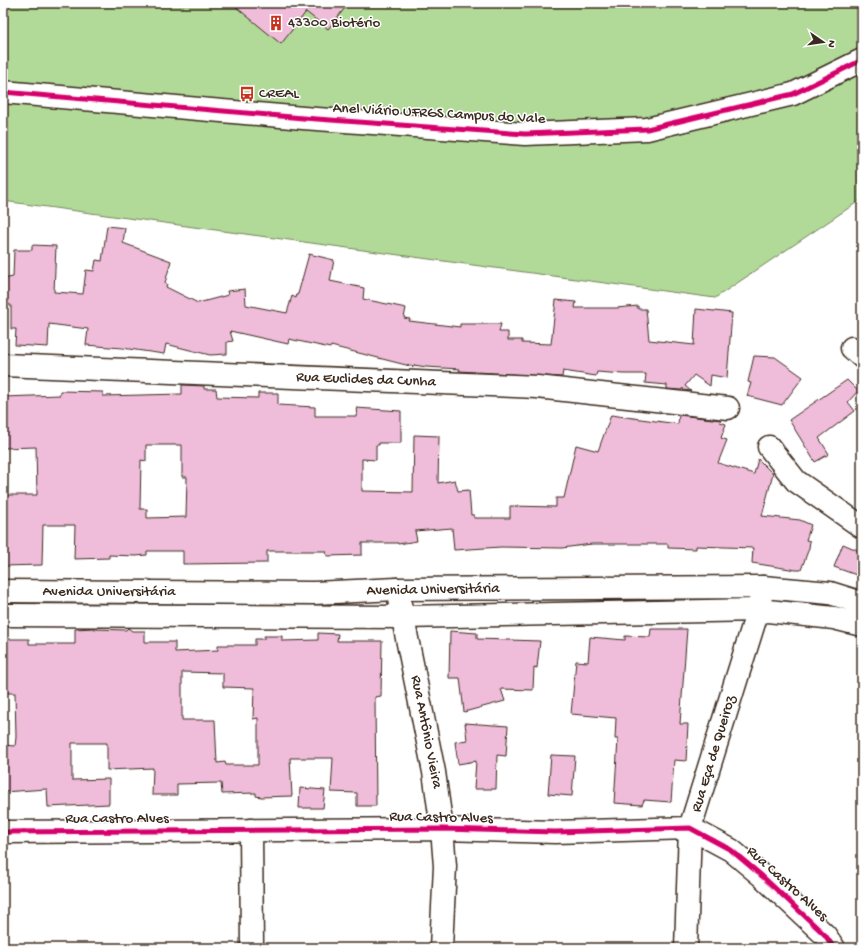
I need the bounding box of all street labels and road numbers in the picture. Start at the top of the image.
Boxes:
street label: Anel Viário UFRGS Campus do Vale [332,99,546,129]
street label: Rua Euclides da Cunha [296,369,437,391]
street label: Avenida Universitária [366,580,500,600]
street label: Avenida Universitária [42,583,176,601]
street label: Rua Antônio Vieira [406,674,446,791]
street label: Rua Eça de Queiroz [688,693,740,814]
street label: Rua Castro Alves [389,808,493,828]
street label: Rua Castro Alves [65,810,169,828]
street label: Rua Castro Alves [742,843,832,926]

